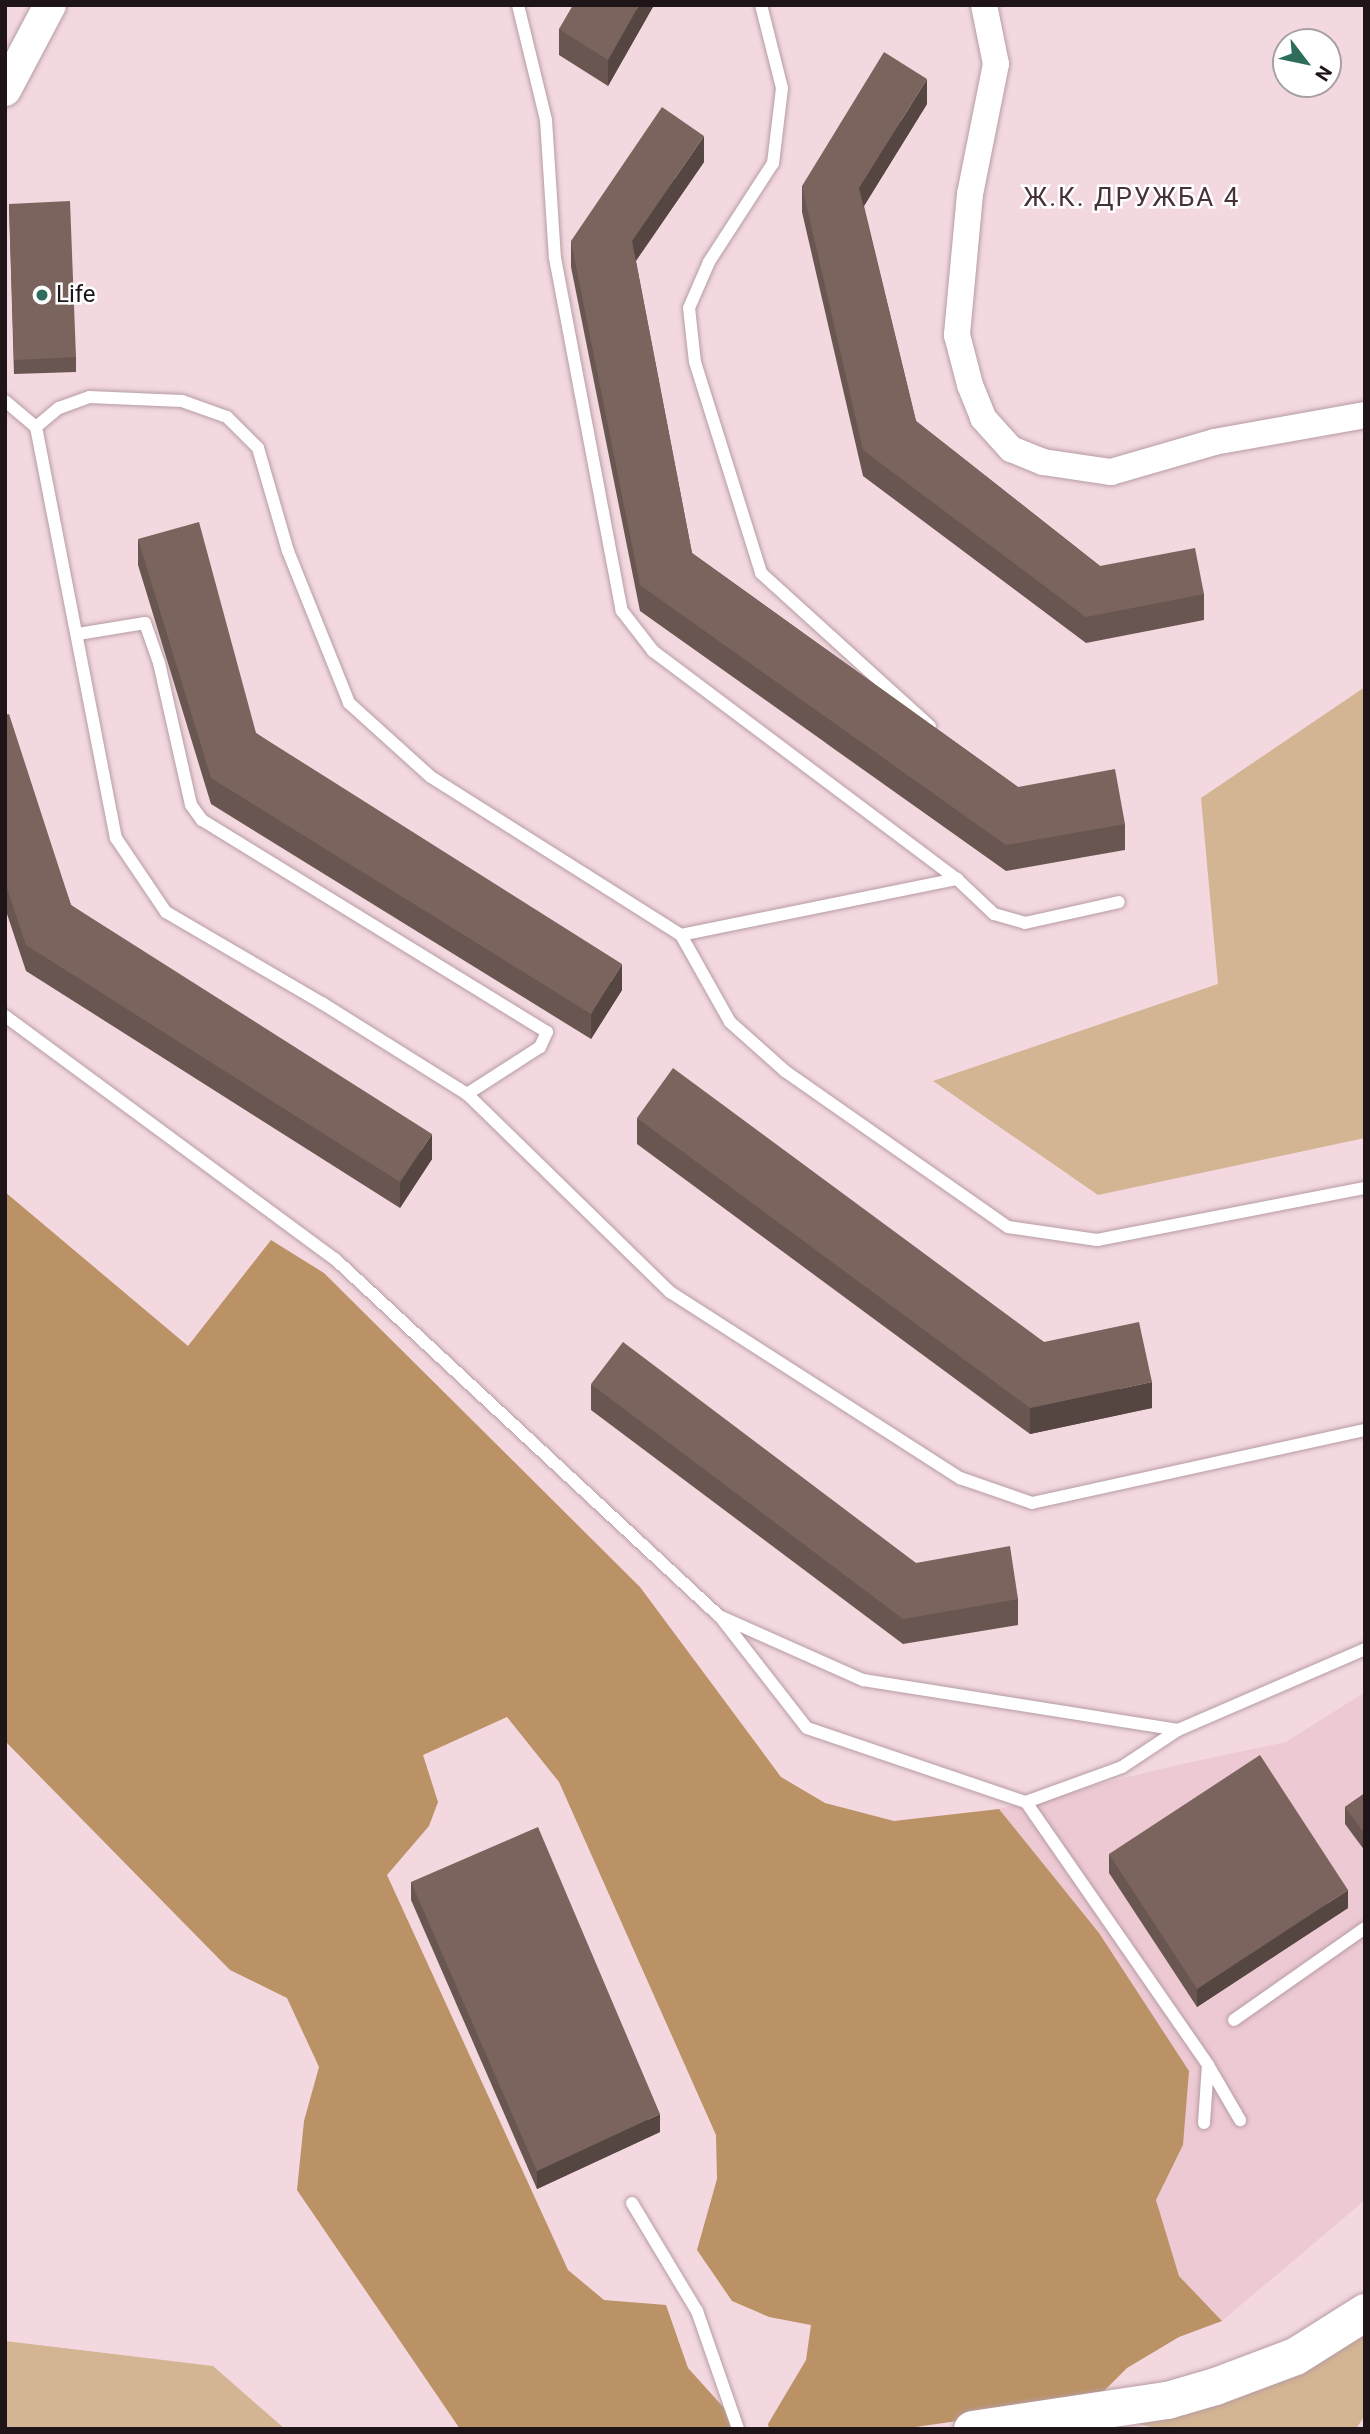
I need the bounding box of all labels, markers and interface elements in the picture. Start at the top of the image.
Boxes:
north arrow [1272,28,1342,98]
text: N [1310,62,1337,85]
district label: Ж.К. ДРУЖБА 4 [1025,182,1239,214]
place label: Life [56,281,96,309]
marker: Life [34,287,50,303]

